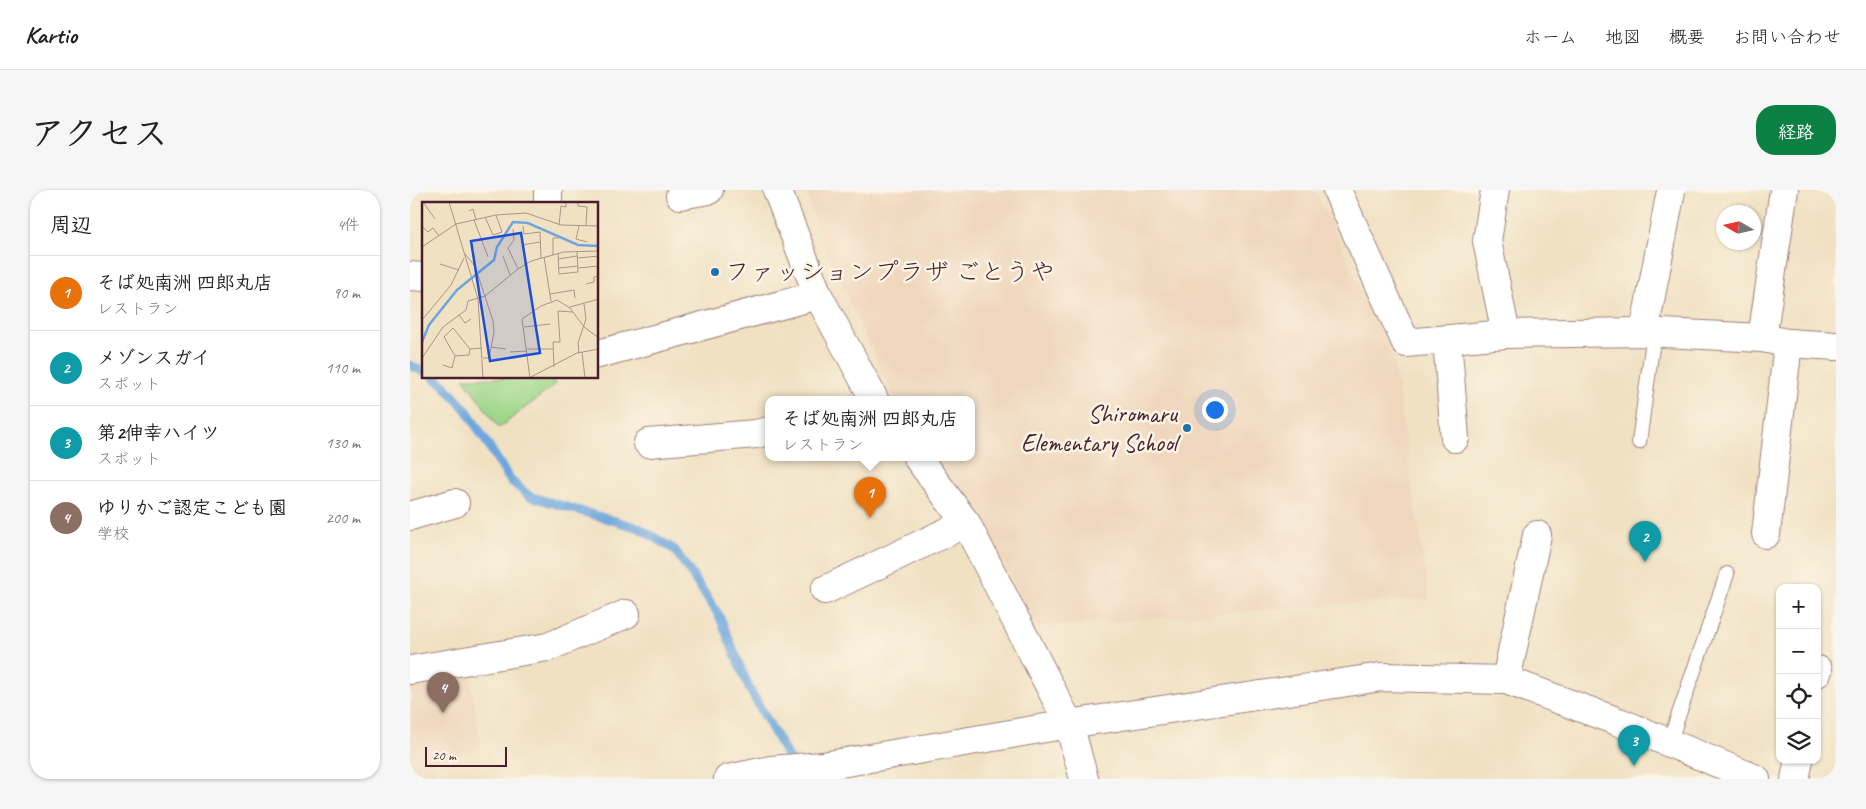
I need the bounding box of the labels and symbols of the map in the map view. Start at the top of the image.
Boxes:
inset map [422,202,599,379]
north arrow [1716,205,1761,250]
place label: ファッションプラザ ごとうや [725,256,1055,288]
marker: ファッションプラザ ごとうや [709,266,721,278]
your location [1202,397,1228,423]
place label: Shiromaru Elementary School [1021,398,1182,459]
marker: Shiromaru Elementary School [1181,422,1193,434]
pin: 1 [854,477,886,518]
pin: 2 [1629,521,1661,562]
pin: 4 [427,672,459,713]
pin: 3 [1618,725,1650,766]
scale bar [425,744,508,767]

